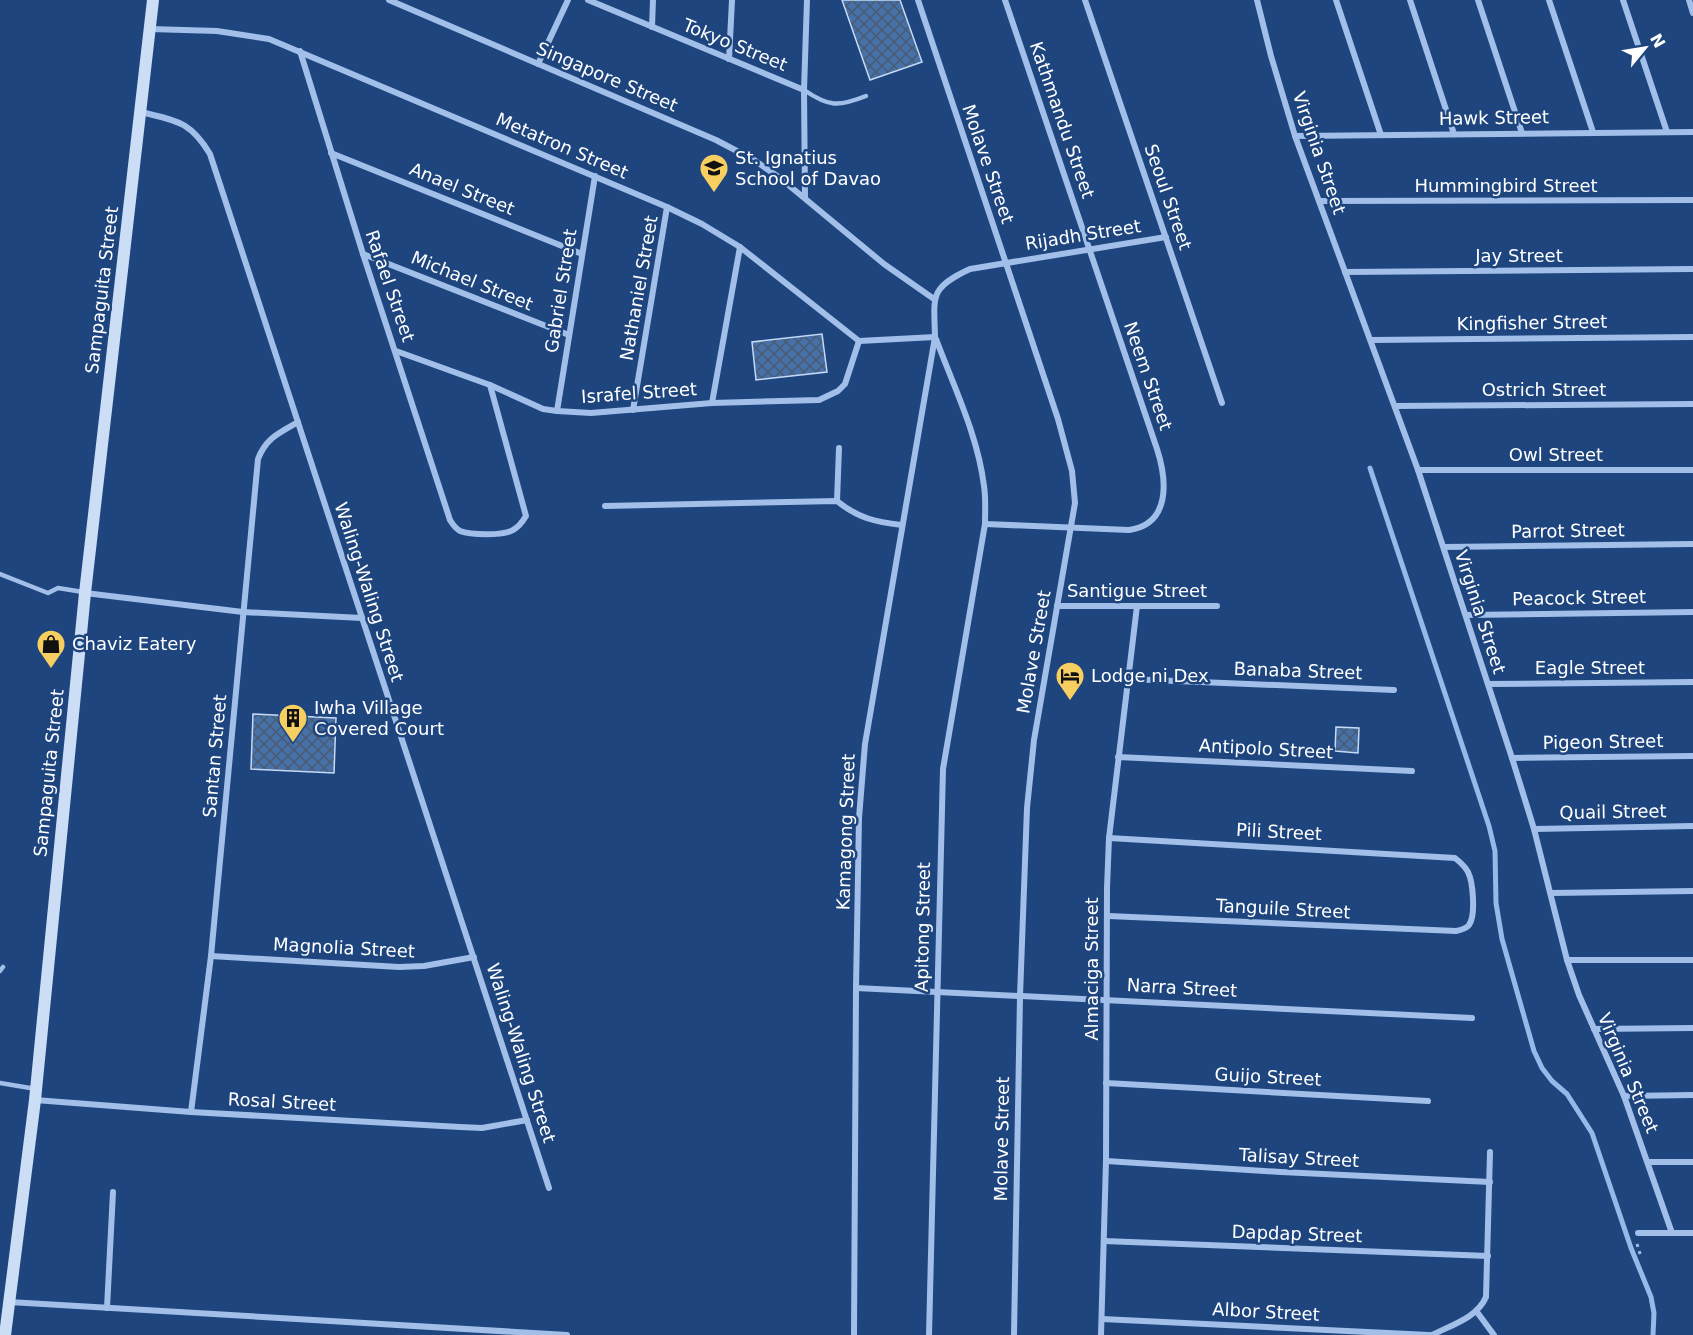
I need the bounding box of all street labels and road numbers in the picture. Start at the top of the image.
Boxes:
street label: Tokyo Street [679,14,790,75]
street label: Singapore Street [533,37,681,116]
street label: Kathmandu Street [1026,39,1099,201]
street label: Virginia Street [1289,89,1350,217]
street label: Molave Street [958,101,1019,226]
street label: Hawk Street [1439,106,1549,129]
street label: Metatron Street [493,108,631,183]
street label: Seoul Street [1141,141,1196,252]
street label: Anael Street [407,158,518,219]
street label: Hummingbird Street [1414,175,1598,196]
street label: Sampaguita Street [81,205,122,375]
street label: Nathaniel Street [615,214,662,362]
street label: Rijadh Street [1024,215,1142,254]
street label: Rafael Street [361,227,419,345]
street label: Gabriel Street [540,227,581,354]
street label: Jay Street [1474,245,1563,266]
street label: Michael Street [408,247,536,315]
street label: Kingfisher Street [1456,311,1607,334]
street label: Neem Street [1120,319,1177,433]
street label: Israfel Street [580,378,698,407]
street label: Ostrich Street [1482,379,1606,400]
street label: Owl Street [1509,444,1603,465]
street label: Waling-Waling Street [331,500,408,684]
street label: Parrot Street [1511,519,1625,542]
street label: Virginia Street [1451,548,1510,676]
street label: Santigue Street [1067,580,1207,601]
street label: Peacock Street [1512,586,1646,609]
street label: Molave Street [1012,589,1055,715]
street label: Eagle Street [1535,657,1645,678]
street label: Banaba Street [1233,658,1363,683]
street label: Sampaguita Street [29,688,68,858]
street label: Santan Street [199,693,230,819]
street label: Pigeon Street [1542,730,1664,753]
street label: Antipolo Street [1198,734,1334,763]
street label: Kamagong Street [832,753,859,911]
street label: Quail Street [1559,800,1667,823]
street label: Pili Street [1236,819,1322,844]
street label: Apitong Street [911,862,934,992]
street label: Tanguile Street [1214,894,1351,923]
street label: Almaciga Street [1081,897,1102,1041]
street label: Magnolia Street [273,933,415,962]
street label: Waling-Waling Street [483,961,560,1145]
street label: Narra Street [1126,974,1238,1001]
street label: Virginia Street [1594,1010,1663,1136]
street label: Guijo Street [1214,1063,1322,1090]
street label: Molave Street [990,1076,1013,1202]
street label: Rosal Street [227,1088,337,1115]
street label: Talisay Street [1237,1144,1360,1171]
street label: Dapdap Street [1231,1221,1363,1246]
street label: Albor Street [1212,1298,1320,1325]

